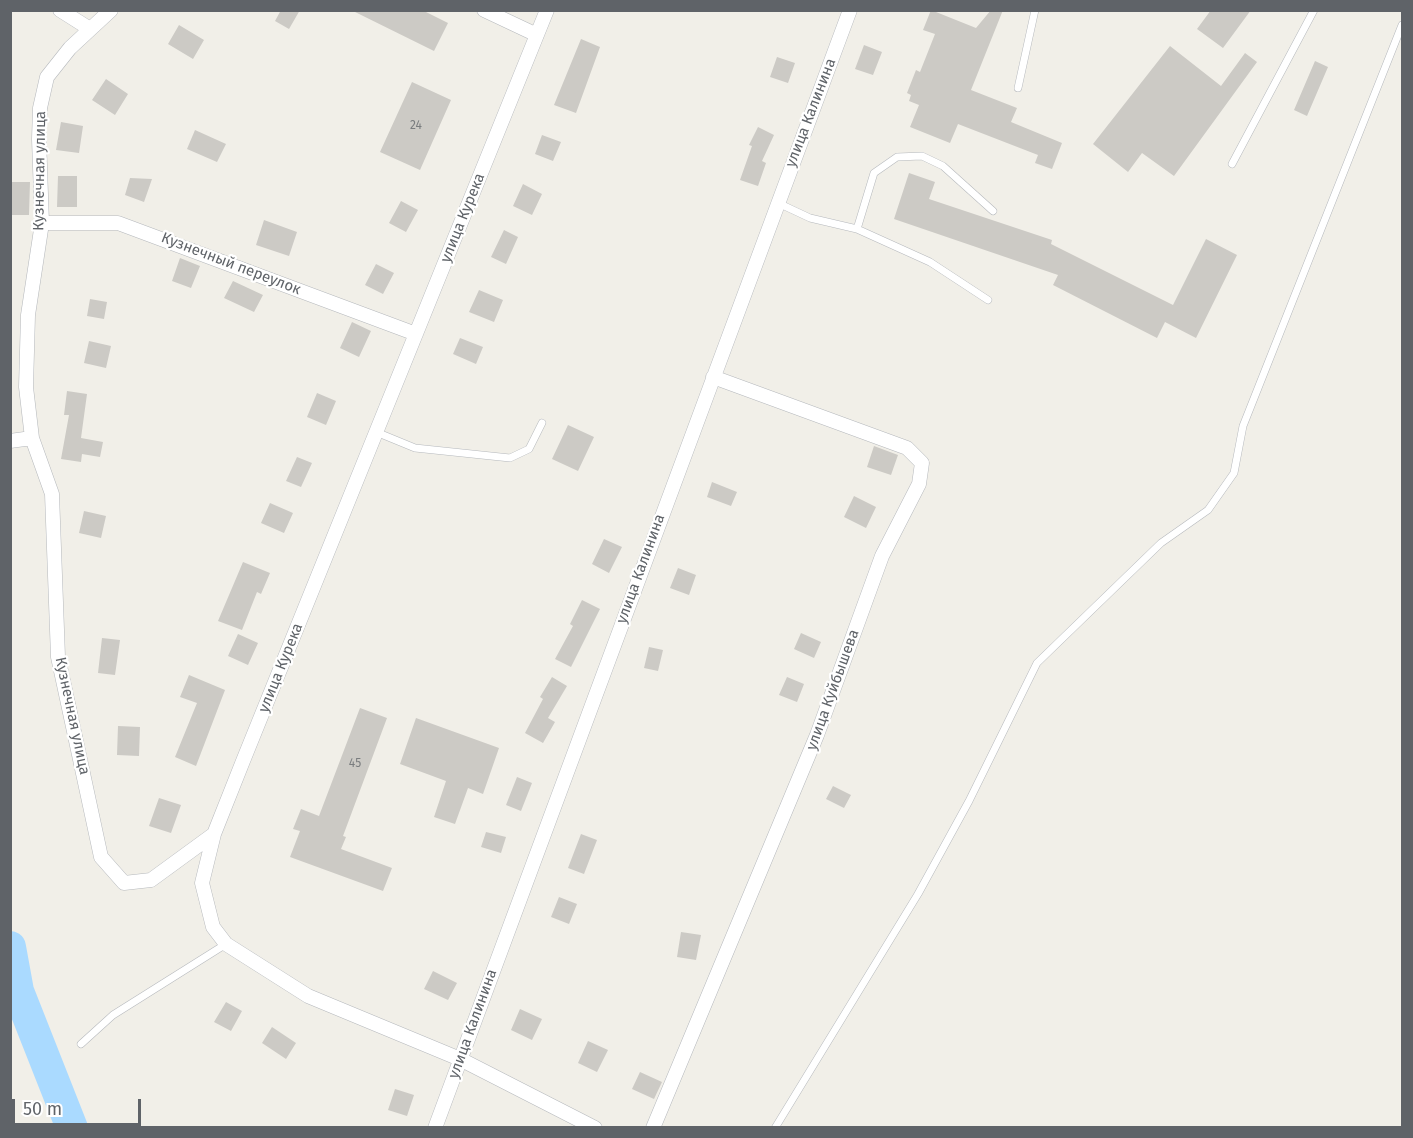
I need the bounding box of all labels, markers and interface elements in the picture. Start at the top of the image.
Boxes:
street label: улица Калинина [782,56,840,170]
street label: Кузнечная улица [30,111,50,231]
house number: 24 [410,119,422,133]
street label: улица Курека [437,171,489,265]
street label: Кузнечный переулок [159,229,303,299]
street label: улица Калинина [613,512,669,626]
street label: улица Курека [255,621,307,715]
street label: улица Куйбышева [803,627,863,753]
street label: Кузнечная улица [51,656,93,776]
house number: 45 [349,757,361,771]
street label: улица Калинина [445,967,501,1081]
scale bar [15,1087,144,1125]
text: 50 m [23,1098,62,1120]

